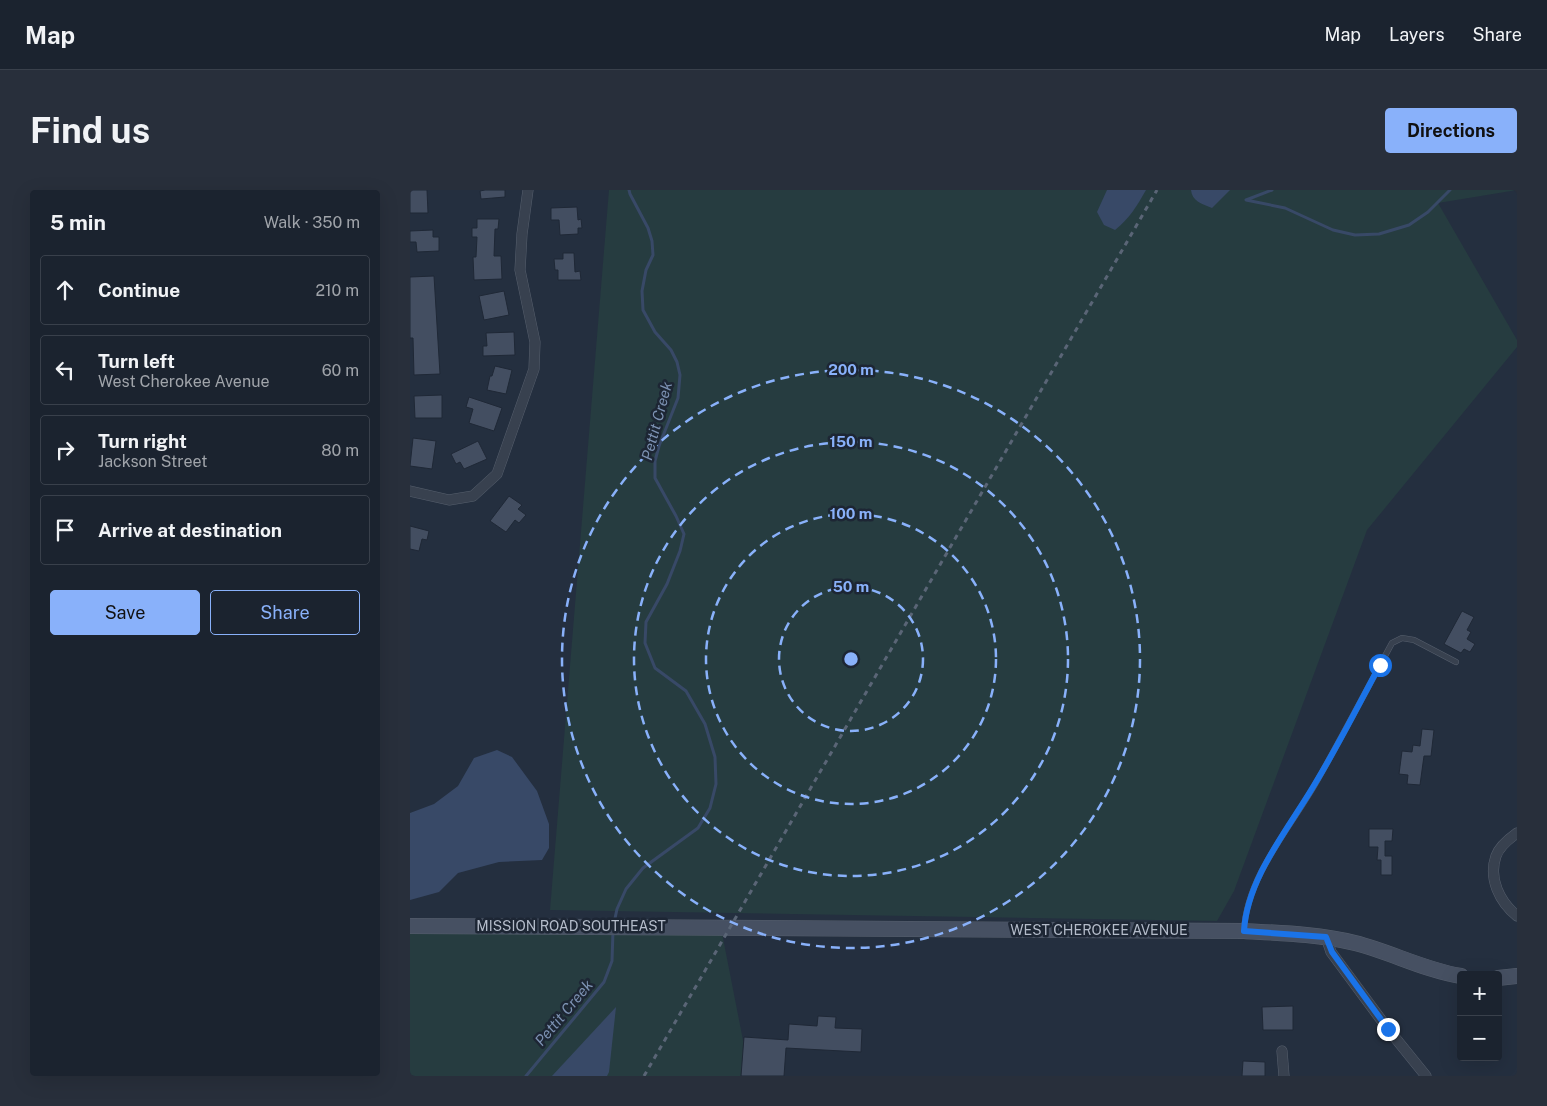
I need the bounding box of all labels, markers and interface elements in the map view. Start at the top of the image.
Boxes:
text: Map [25,21,75,49]
text: Map [1325,24,1361,45]
text: Layers [1389,24,1445,45]
text: Share [1473,24,1522,45]
button: Directions [1385,108,1517,153]
text: Find us [30,110,150,151]
text: 5 min [50,210,106,235]
text: Walk · 350 m [264,213,360,232]
icon: ahead [51,276,79,304]
text: Continue [98,279,180,301]
text: 210 m [315,281,359,300]
text: Turn left [98,350,175,372]
icon: left [51,356,79,384]
text: 60 m [322,361,359,380]
text: 200 m [828,361,874,378]
text: West Cherokee Avenue [98,372,270,391]
water label: Pettit Creek [638,379,675,462]
text: Turn right [98,430,187,452]
text: 150 m [829,433,873,450]
icon: right [51,436,79,464]
text: 80 m [321,441,359,460]
text: Jackson Street [98,452,207,471]
text: 100 m [830,505,872,522]
icon: arrive [51,516,79,544]
text: Arrive at destination [98,519,282,541]
text: 50 m [833,578,869,595]
button: Save [50,590,200,635]
button: Share [210,590,360,635]
centre of rings [842,650,860,668]
route start [1369,654,1392,677]
street label: MISSION ROAD SOUTHEAST [476,918,666,934]
street label: WEST CHEROKEE AVENUE [1010,922,1188,938]
map controls [1457,971,1502,1061]
button: + [1457,971,1502,1016]
water label: Pettit Creek [531,976,597,1049]
button: − [1457,1016,1502,1061]
route end [1377,1018,1400,1041]

